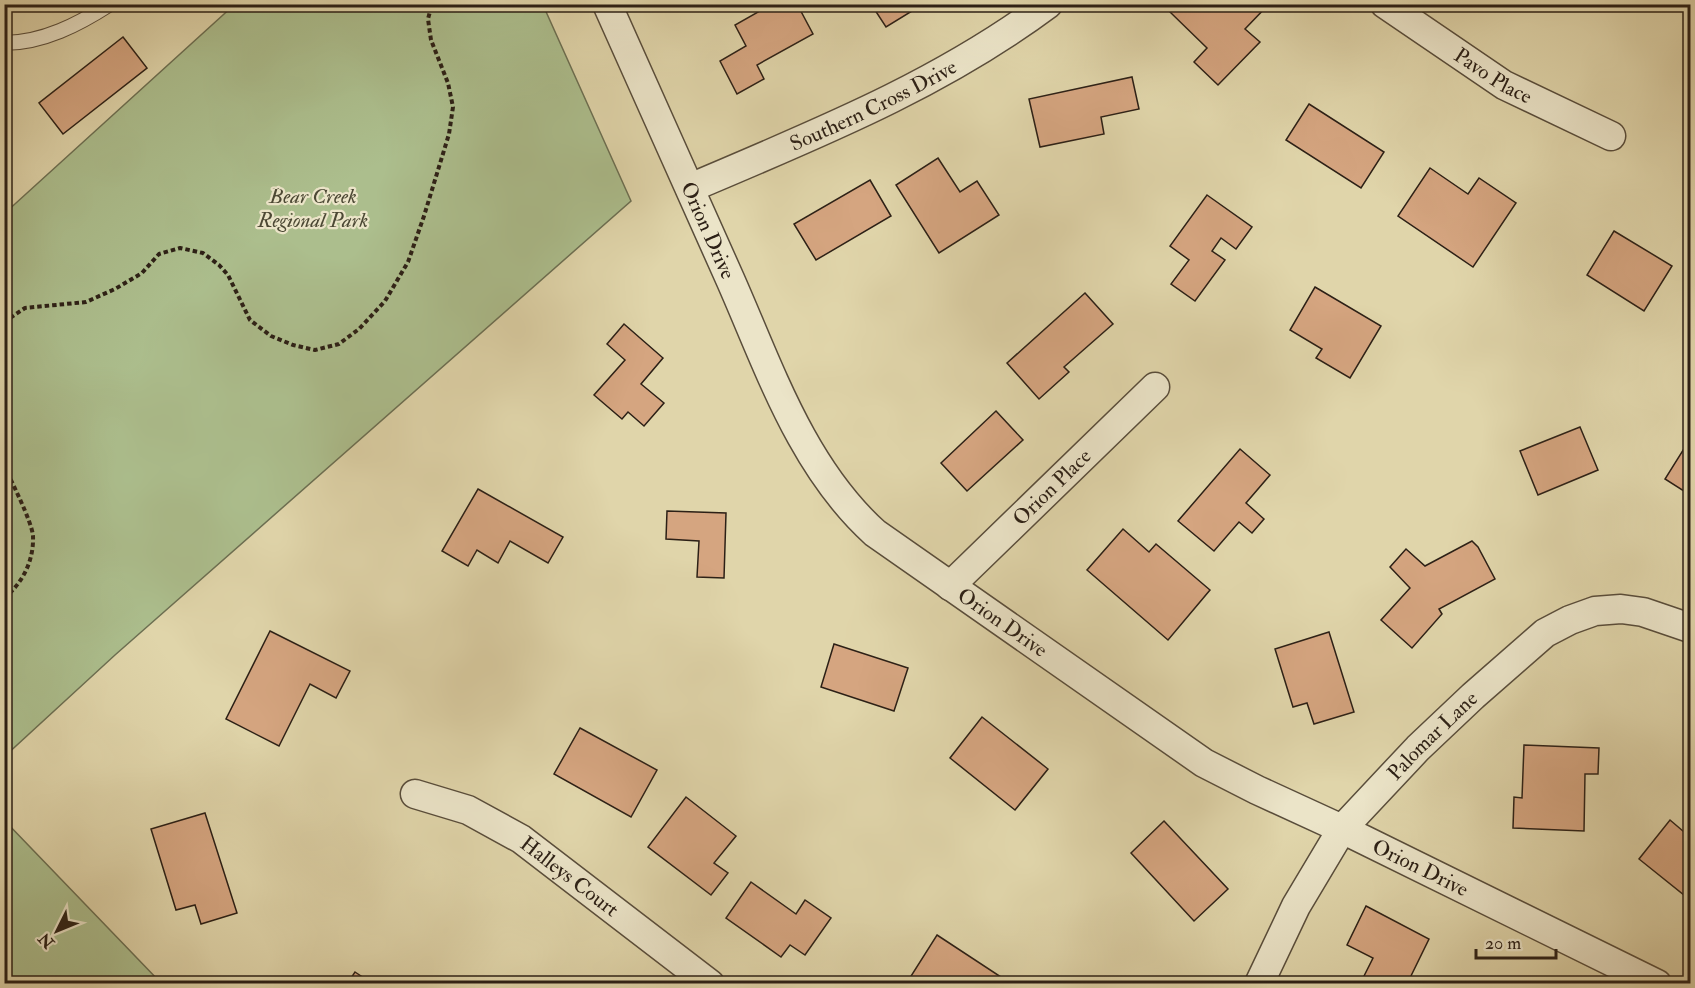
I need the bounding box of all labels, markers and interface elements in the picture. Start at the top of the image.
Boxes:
street label: Pavo Place [1449,42,1537,110]
street label: Southern Cross Drive [786,53,962,158]
street label: Orion Drive [674,178,741,284]
park label: Bear Creek Regional Park [257,183,368,234]
street label: Orion Place [1007,443,1097,532]
street label: Orion Drive [952,582,1053,664]
street label: Palomar Lane [1382,685,1484,786]
street label: Halleys Court [515,830,624,923]
street label: Orion Drive [1368,833,1473,903]
north arrow [27,901,87,961]
scale bar [1476,922,1556,960]
text: N [34,928,60,953]
text: 20 m [1485,932,1521,955]

